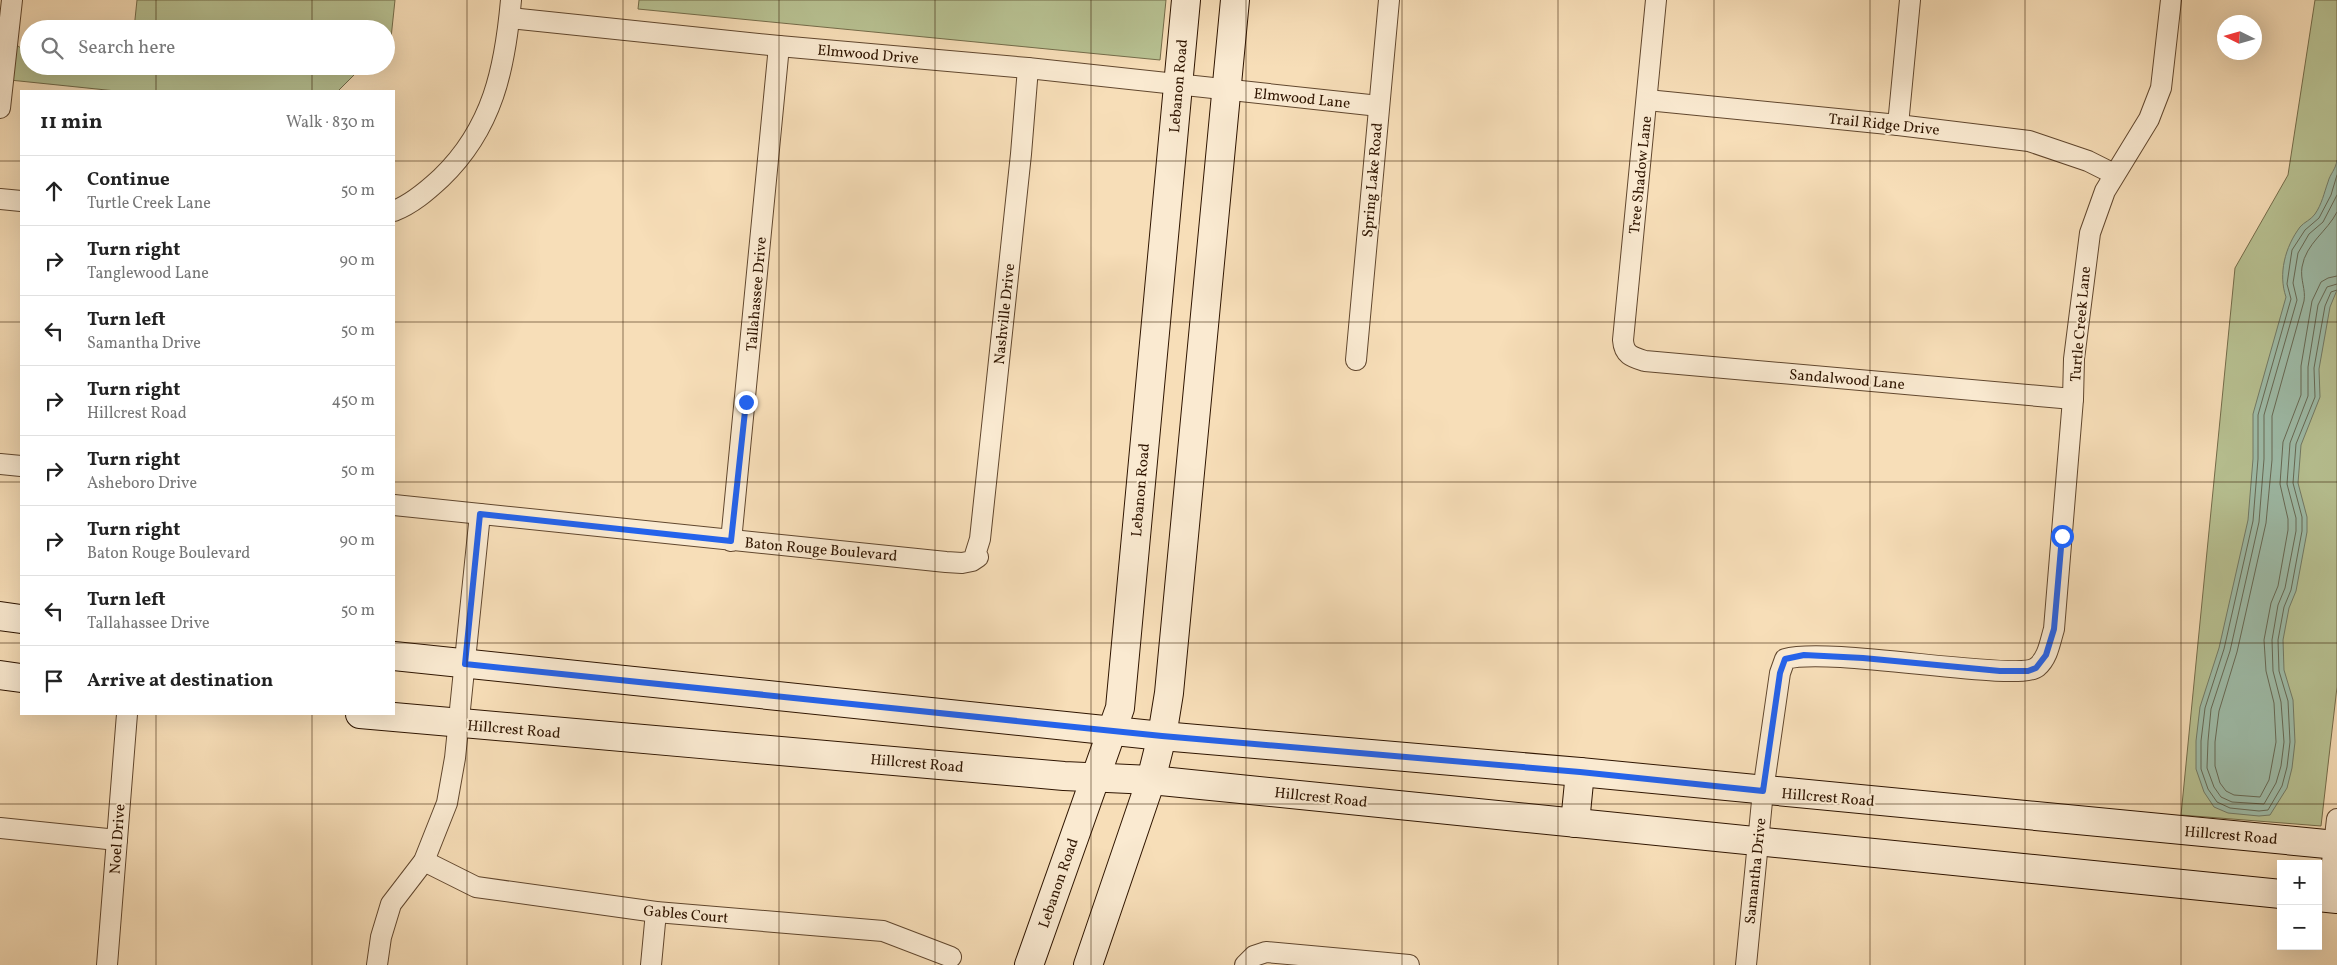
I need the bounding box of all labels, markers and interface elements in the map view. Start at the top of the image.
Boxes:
north arrow [2217,15,2262,60]
search box [20,20,395,75]
icon: search [38,34,66,62]
text: Search here [78,35,175,61]
street label: Lebanon Road [1165,38,1194,134]
street label: Elmwood Drive [816,41,919,70]
street label: Elmwood Lane [1253,84,1351,115]
text: 11 min [40,108,103,137]
street label: Trail Ridge Drive [1827,109,1940,142]
text: Walk · 830 m [286,112,375,134]
street label: Tree Shadow Lane [1625,115,1658,235]
street label: Spring Lake Road [1358,122,1389,238]
text: Continue [87,167,170,193]
icon: ahead [40,177,68,205]
text: 50 m [341,180,375,202]
text: Turtle Creek Lane [87,193,211,215]
street label: Tallahassee Drive [742,236,773,352]
text: Turn right [87,237,180,263]
icon: right [40,247,68,275]
text: 90 m [339,250,375,272]
text: Tanglewood Lane [87,263,209,285]
street label: Nashville Drive [990,263,1021,366]
street label: Turtle Creek Lane [2066,265,2097,383]
text: Turn left [87,307,166,333]
icon: left [40,317,68,345]
text: 50 m [341,320,375,342]
text: Samantha Drive [87,333,201,355]
street label: Sandalwood Lane [1788,365,1906,396]
text: Turn right [87,377,180,403]
icon: right [40,387,68,415]
text: 450 m [332,390,375,412]
route end [735,391,758,414]
text: Hillcrest Road [87,403,187,425]
street label: Lebanon Road [1127,442,1156,538]
text: Turn right [87,447,180,473]
icon: right [40,457,68,485]
text: 50 m [341,460,375,482]
text: Asheboro Drive [87,473,197,495]
text: Turn right [87,517,180,543]
route start [2051,525,2074,548]
icon: right [40,527,68,555]
text: 90 m [339,530,375,552]
street label: Baton Rouge Boulevard [744,533,898,568]
text: Baton Rouge Boulevard [87,543,250,565]
text: Turn left [87,587,166,613]
icon: left [40,597,68,625]
text: 50 m [341,600,375,622]
text: Tallahassee Drive [87,613,210,635]
icon: arrive [40,667,68,695]
text: Arrive at destination [87,668,273,694]
street label: Hillcrest Road [466,716,561,745]
street label: Hillcrest Road [869,750,964,779]
street label: Hillcrest Road [1273,783,1368,814]
street label: Hillcrest Road [1780,784,1875,813]
street label: Noel Drive [106,803,131,875]
street label: Samantha Drive [1740,817,1773,925]
street label: Hillcrest Road [2183,822,2278,851]
street label: Lebanon Road [1034,836,1085,931]
map controls [2277,860,2322,950]
button: + [2277,860,2322,905]
street label: Gables Court [642,901,729,930]
button: − [2277,905,2322,950]

